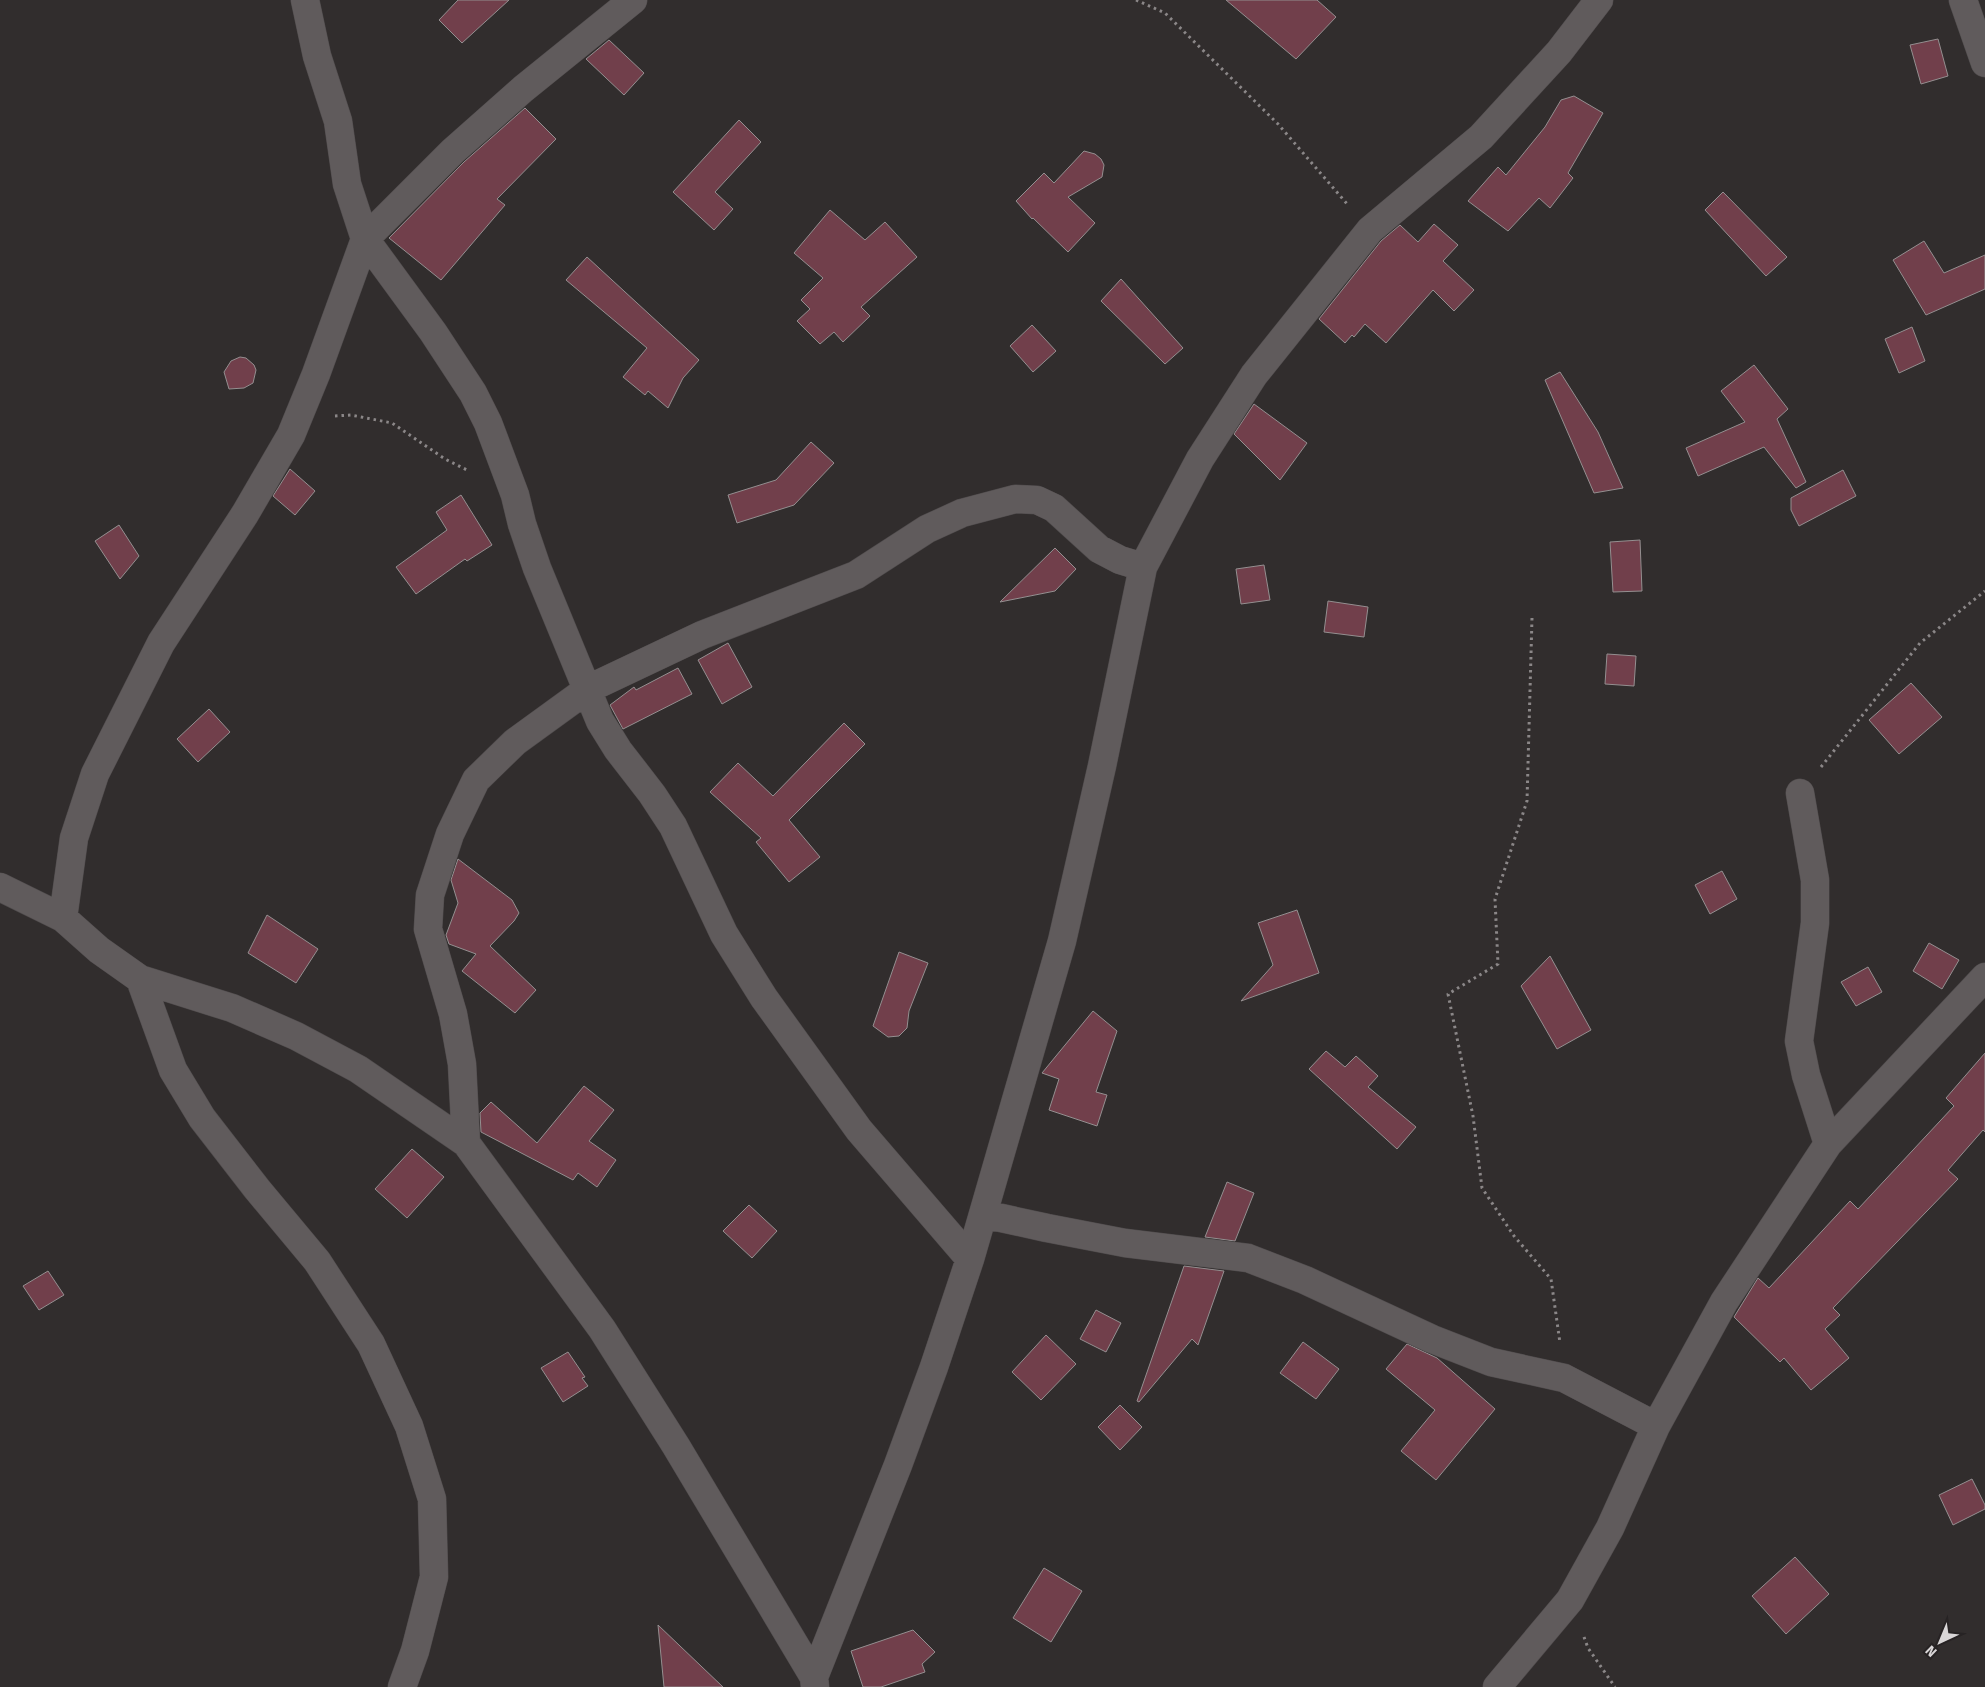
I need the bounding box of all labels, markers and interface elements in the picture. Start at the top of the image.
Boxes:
north arrow [1915,1617,1965,1667]
text: N [1922,1642,1941,1660]

